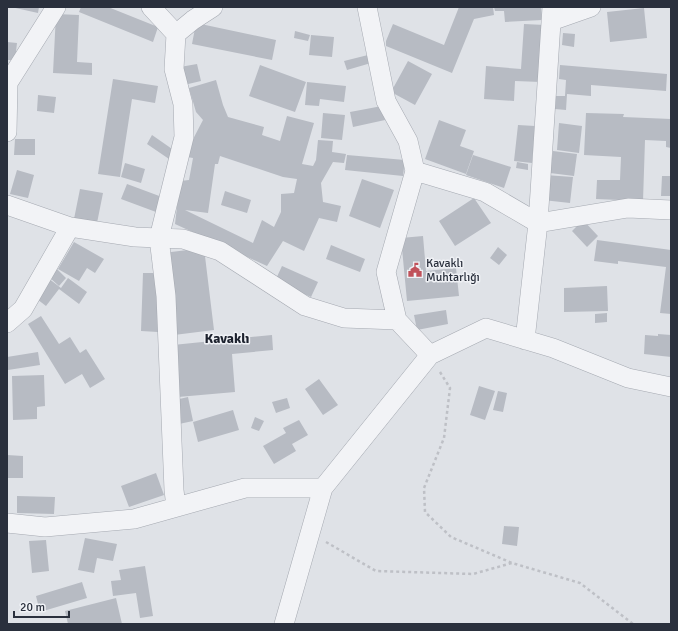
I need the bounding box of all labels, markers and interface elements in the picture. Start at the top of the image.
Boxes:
place label: Kavaklı Muhtarlığı [426,256,480,285]
public building icon: Kavaklı Muhtarlığı [407,262,423,278]
district label: Kavaklı [204,330,250,347]
scale bar [14,593,69,619]
text: 20 m [20,600,45,615]

